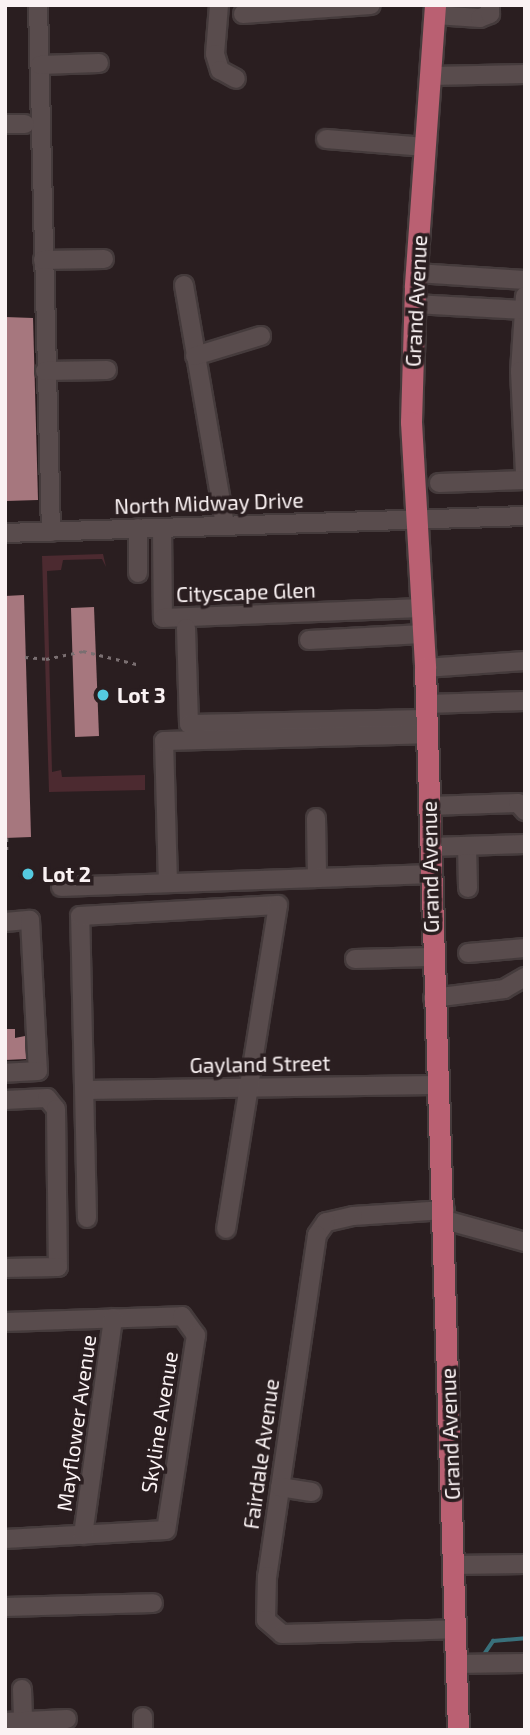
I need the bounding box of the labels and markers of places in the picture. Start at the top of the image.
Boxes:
place label: Lot 3 [117,682,166,708]
marker: Lot 3 [95,687,111,703]
place label: Lot 2 [42,861,91,887]
marker: Lot 2 [20,866,36,882]

